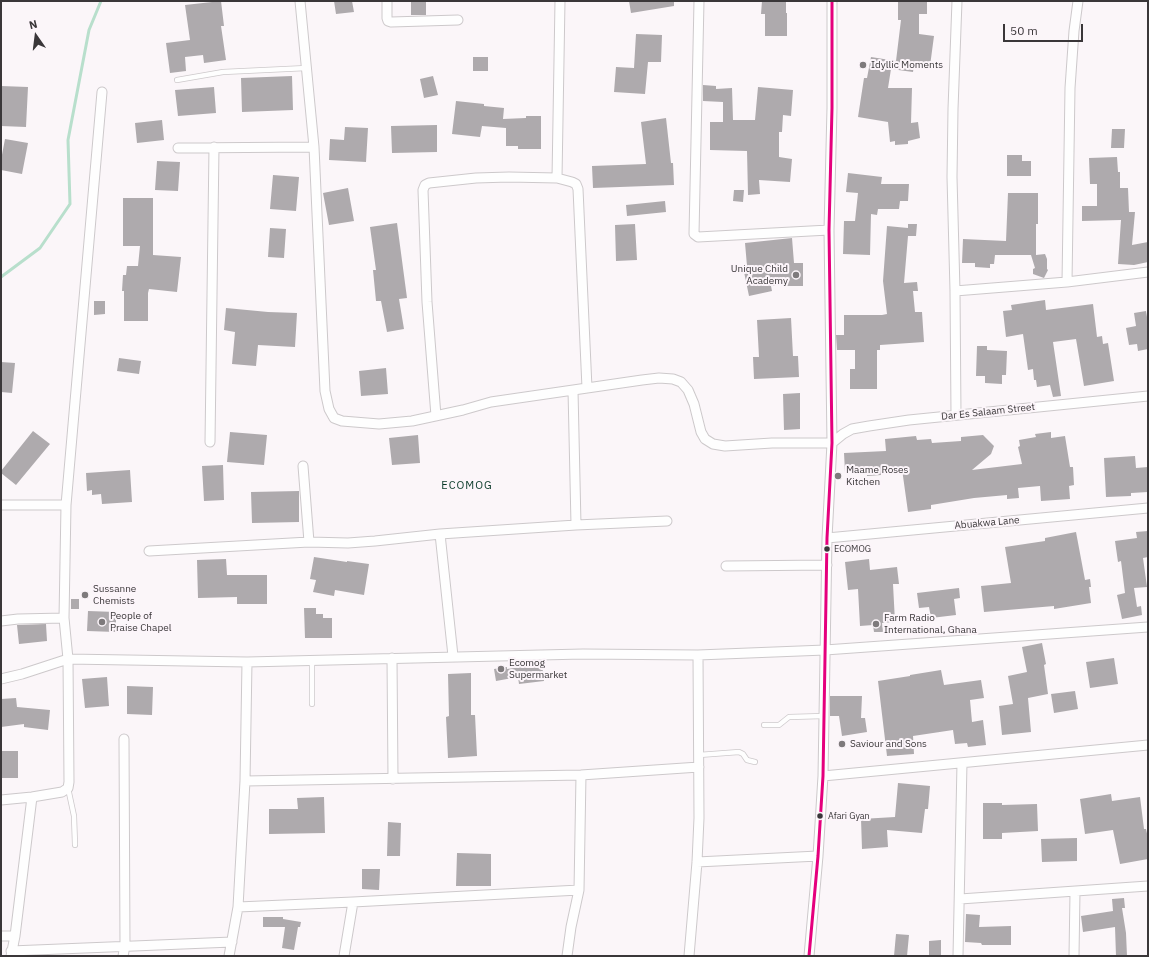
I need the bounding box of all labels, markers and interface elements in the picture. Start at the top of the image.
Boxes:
north arrow [16,16,56,56]
scale bar [1005,16,1085,42]
text: N [28,17,39,32]
text: 50 m [1010,23,1038,38]
place label: Idyllic Moments [871,59,943,71]
marker: Idyllic Moments [858,60,868,70]
place label: Unique Child Academy [731,263,788,286]
marker: Unique Child Academy [791,270,801,280]
street label: Dar Es Salaam Street [941,401,1035,423]
place label: Maame Roses Kitchen [846,464,908,488]
marker: Maame Roses Kitchen [833,471,843,481]
district label: ECOMOG [441,479,493,493]
street label: Abuakwa Lane [954,514,1020,532]
marker: ECOMOG [822,544,832,554]
place label: ECOMOG [834,544,871,554]
place label: Sussanne Chemists [93,583,136,606]
marker: Sussanne Chemists [80,590,90,600]
place label: People of Praise Chapel [110,610,171,634]
place label: Farm Radio International, Ghana [884,612,977,636]
marker: People of Praise Chapel [97,617,107,627]
marker: Farm Radio International, Ghana [871,619,881,629]
place label: Ecomog Supermarket [509,657,567,680]
marker: Ecomog Supermarket [496,664,506,674]
place label: Saviour and Sons [850,738,927,750]
marker: Saviour and Sons [837,739,847,749]
marker: Afari Gyan [815,811,825,821]
place label: Afari Gyan [828,811,870,821]

